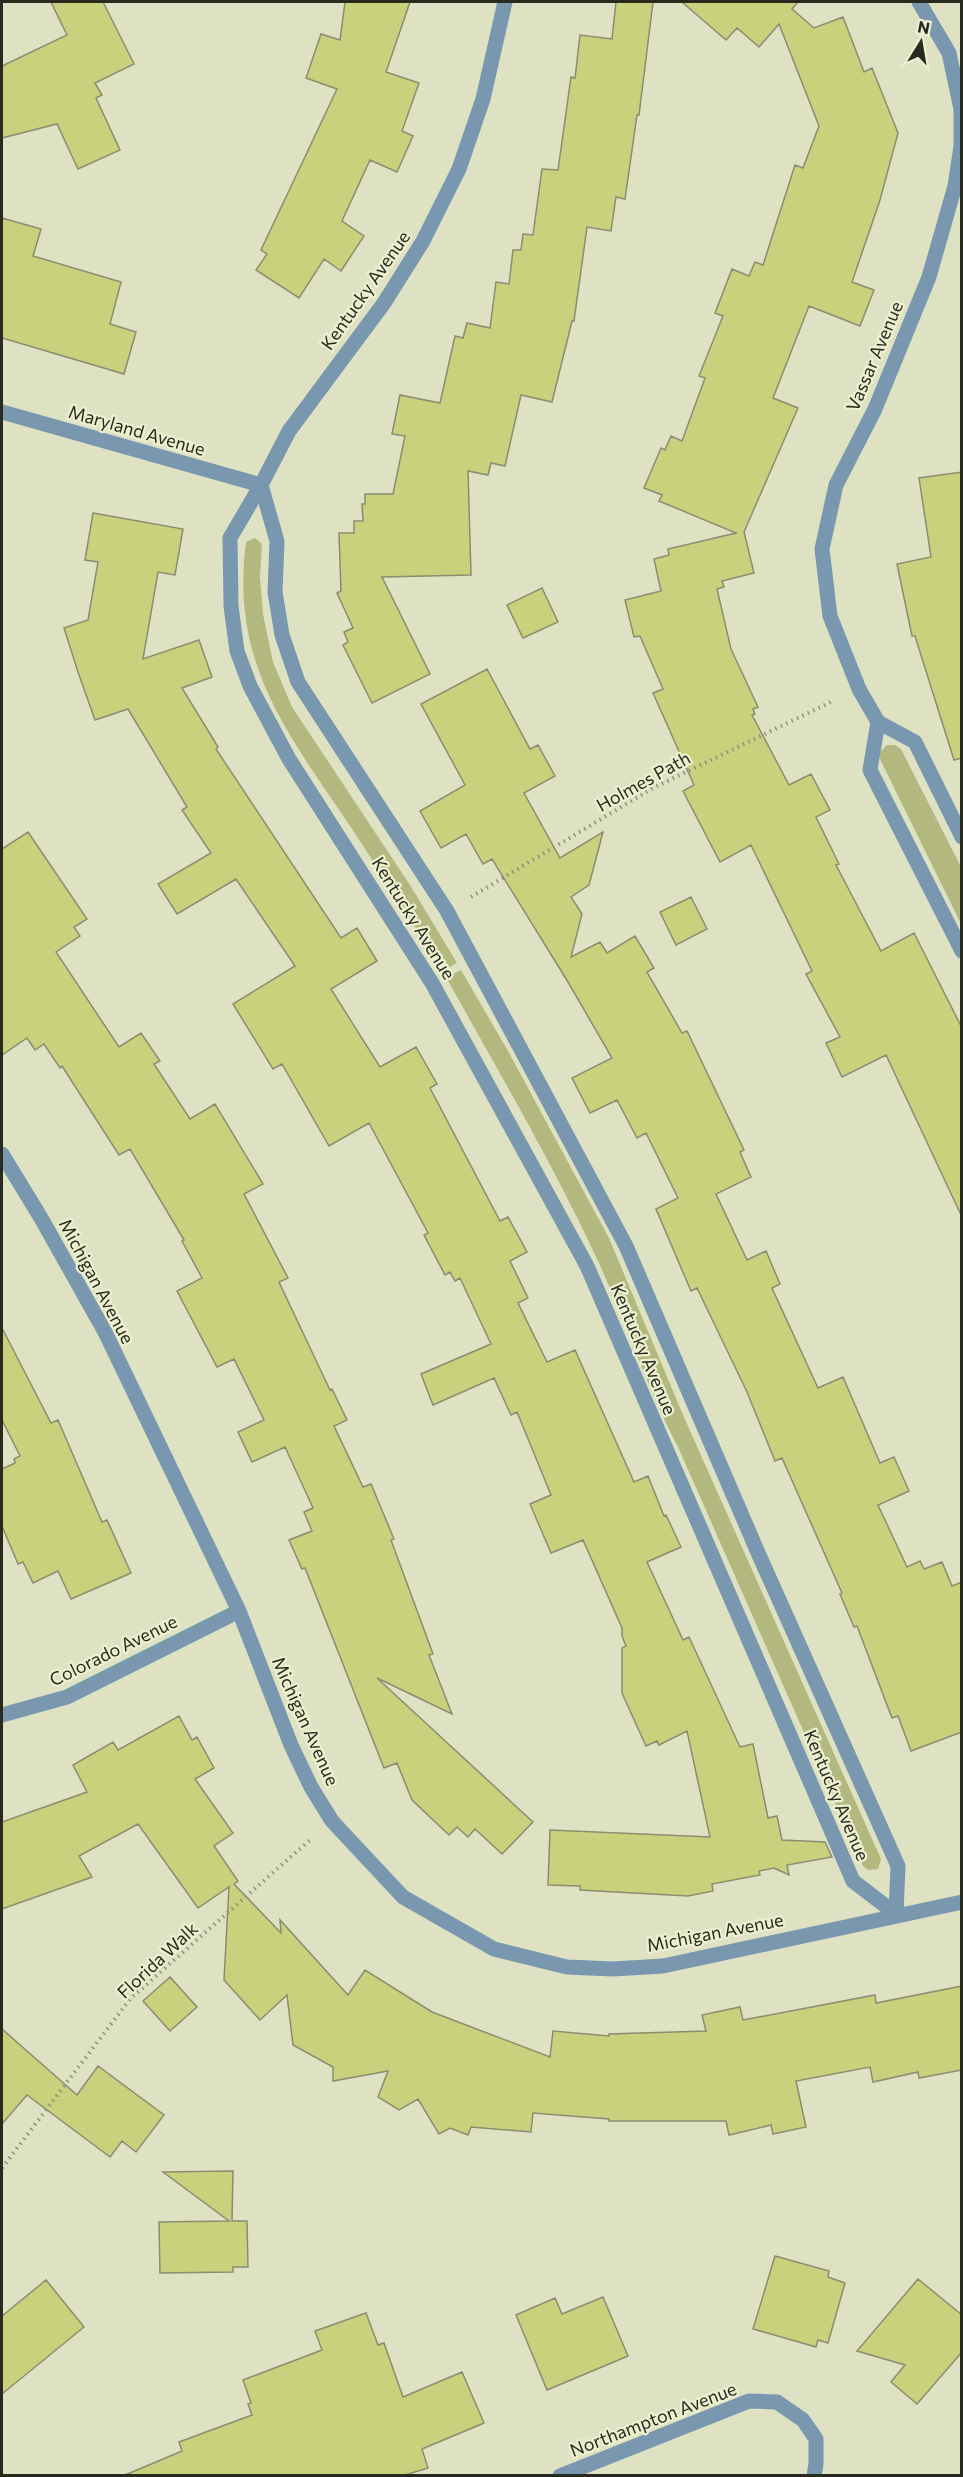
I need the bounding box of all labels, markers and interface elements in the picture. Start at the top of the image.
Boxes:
north arrow [891,12,951,72]
text: N [916,16,932,37]
street label: Kentucky Avenue [316,226,414,354]
street label: Vassar Avenue [841,298,907,414]
street label: Maryland Avenue [66,400,208,460]
street label: Holmes Path [592,746,694,816]
street label: Kentucky Avenue [368,853,460,983]
street label: Michigan Avenue [55,1215,139,1347]
street label: Kentucky Avenue [607,1280,681,1418]
street label: Colorado Avenue [46,1610,180,1690]
street label: Michigan Avenue [268,1653,344,1789]
street label: Kentucky Avenue [800,1726,874,1864]
street label: Michigan Avenue [645,1908,785,1956]
street label: Florida Walk [112,1917,202,2003]
street label: Northampton Avenue [567,2377,739,2461]

